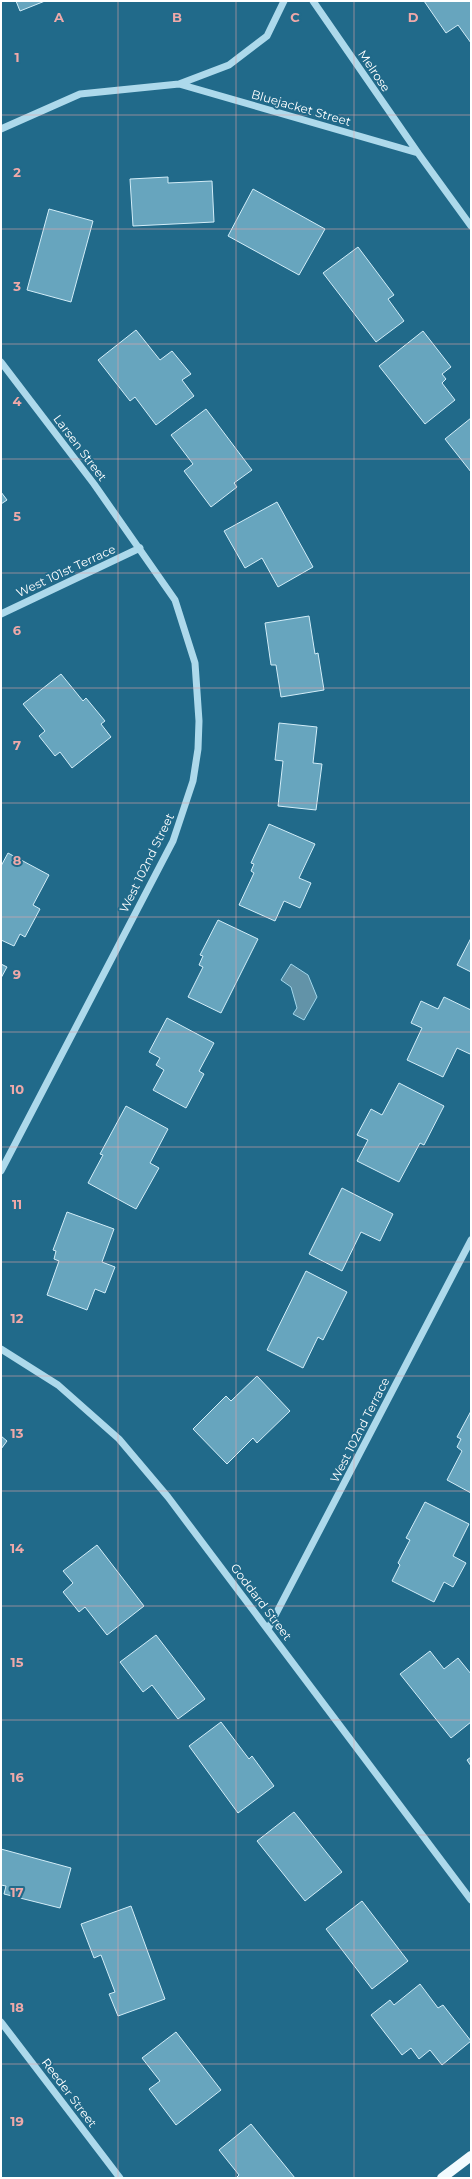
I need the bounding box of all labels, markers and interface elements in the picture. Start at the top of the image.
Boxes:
text: A [53,9,65,25]
text: B [172,9,182,25]
text: C [290,9,300,25]
text: D [408,9,419,25]
street label: Melrose [355,47,394,94]
text: 1 [14,49,20,65]
street label: Bluejacket Street [250,86,353,129]
text: 2 [13,164,21,180]
text: 3 [12,278,21,294]
text: 4 [13,393,22,409]
street label: Larsen Street [50,411,110,484]
text: 5 [13,508,21,524]
street label: West 101st Terrace [14,541,118,600]
text: 6 [13,622,22,638]
text: 7 [13,737,21,753]
street label: West 102nd Street [116,811,177,915]
text: 8 [13,852,22,868]
text: 9 [13,966,21,982]
text: 10 [10,1081,24,1097]
text: 11 [12,1196,22,1212]
text: 12 [11,1310,24,1326]
street label: West 102nd Terrace [327,1375,393,1485]
text: 13 [11,1425,24,1441]
text: 14 [10,1540,24,1556]
street label: Goddard Street [228,1560,295,1643]
text: 15 [11,1654,24,1670]
text: 16 [10,1769,24,1785]
text: 17 [10,1884,24,1900]
text: 18 [10,1999,24,2015]
street label: Reeder Street [38,2055,100,2130]
text: 19 [10,2113,24,2129]

